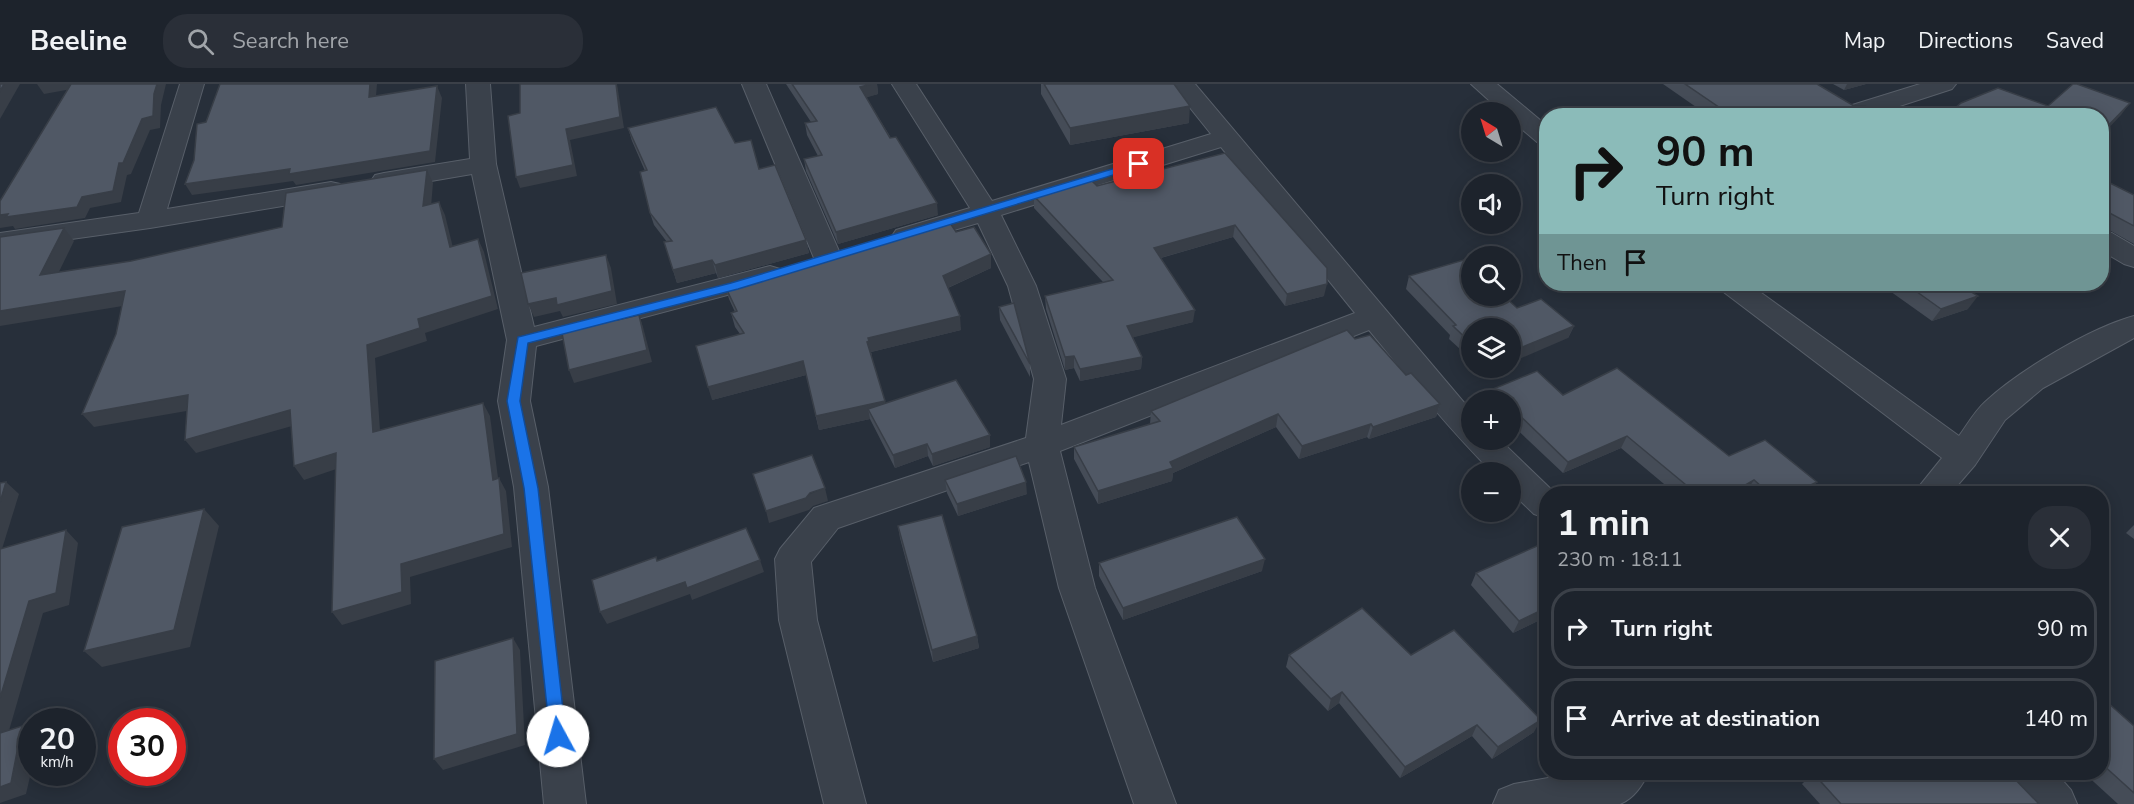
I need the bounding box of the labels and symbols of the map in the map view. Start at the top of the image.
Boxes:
north arrow [1461,102,1521,162]
pin [1113,138,1164,189]
position arrow [526,704,590,768]
speed limit sign: 30 [108,708,186,786]

